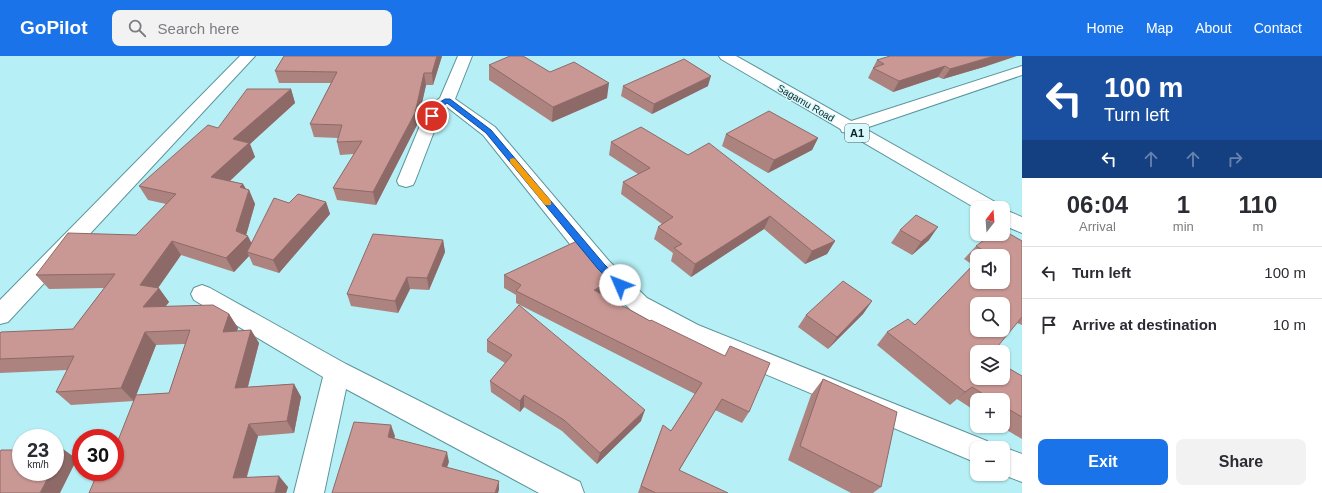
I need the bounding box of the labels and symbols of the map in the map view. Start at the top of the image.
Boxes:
street label: Sagamu Road [776,82,836,124]
pin [415,99,449,133]
road number: A1 [845,124,869,142]
north arrow [970,201,1010,241]
position arrow [599,264,641,306]
speed limit sign: 30 [72,429,124,481]

